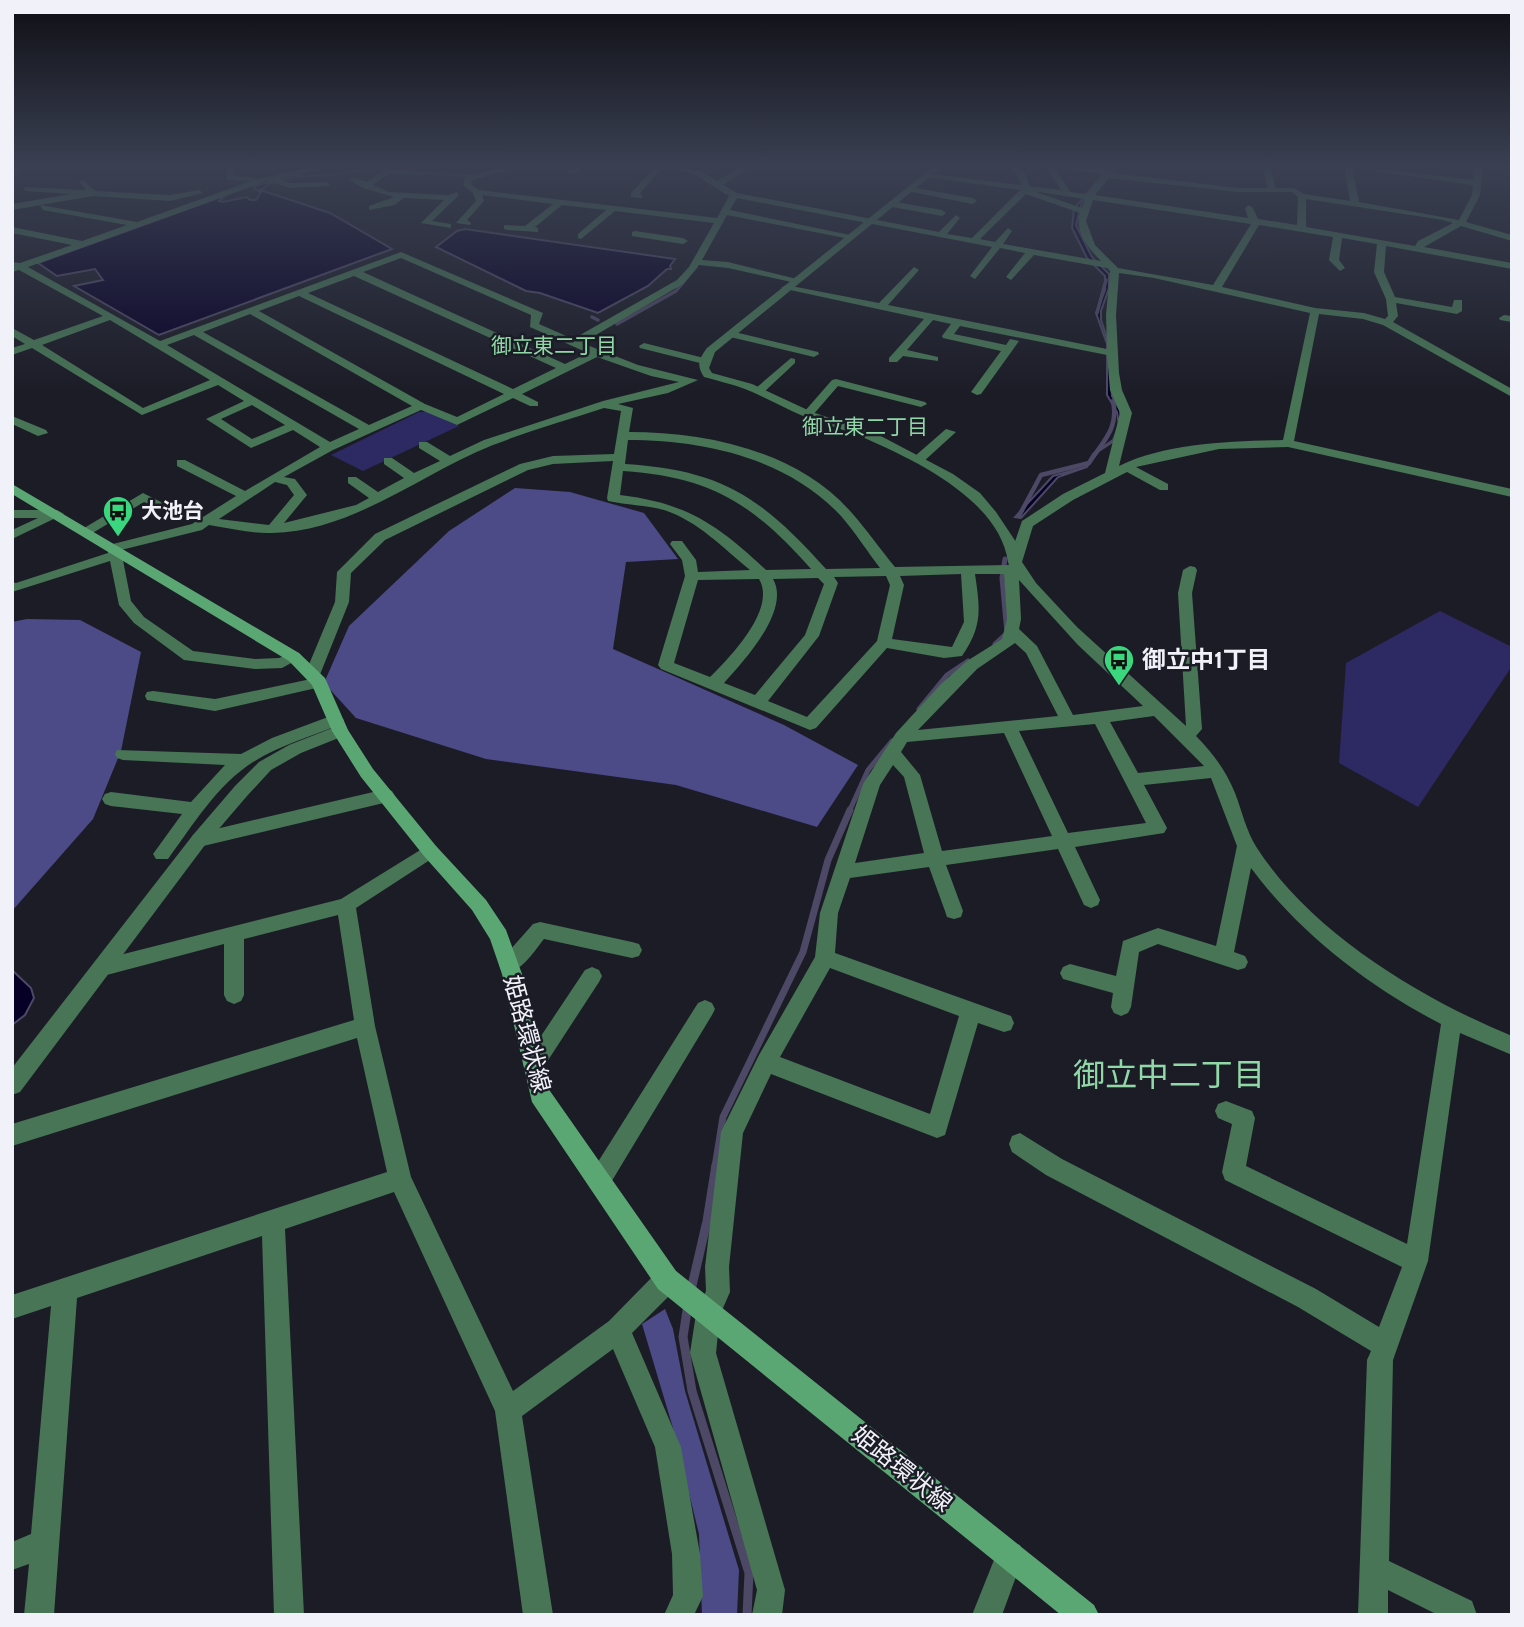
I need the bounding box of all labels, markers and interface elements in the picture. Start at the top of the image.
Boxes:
district label: 御立東二丁目 [491,333,617,358]
district label: 御立東二丁目 [802,414,928,439]
bus stop icon: 大池台 [101,494,135,538]
place label: 大池台 [141,498,204,523]
bus stop icon: 御立中1丁目 [1102,643,1136,687]
place label: 御立中1丁目 [1142,645,1271,674]
street label: 姫路環状線 [498,972,557,1096]
district label: 御立中二丁目 [1073,1055,1265,1094]
street label: 姫路環状線 [847,1420,958,1518]

